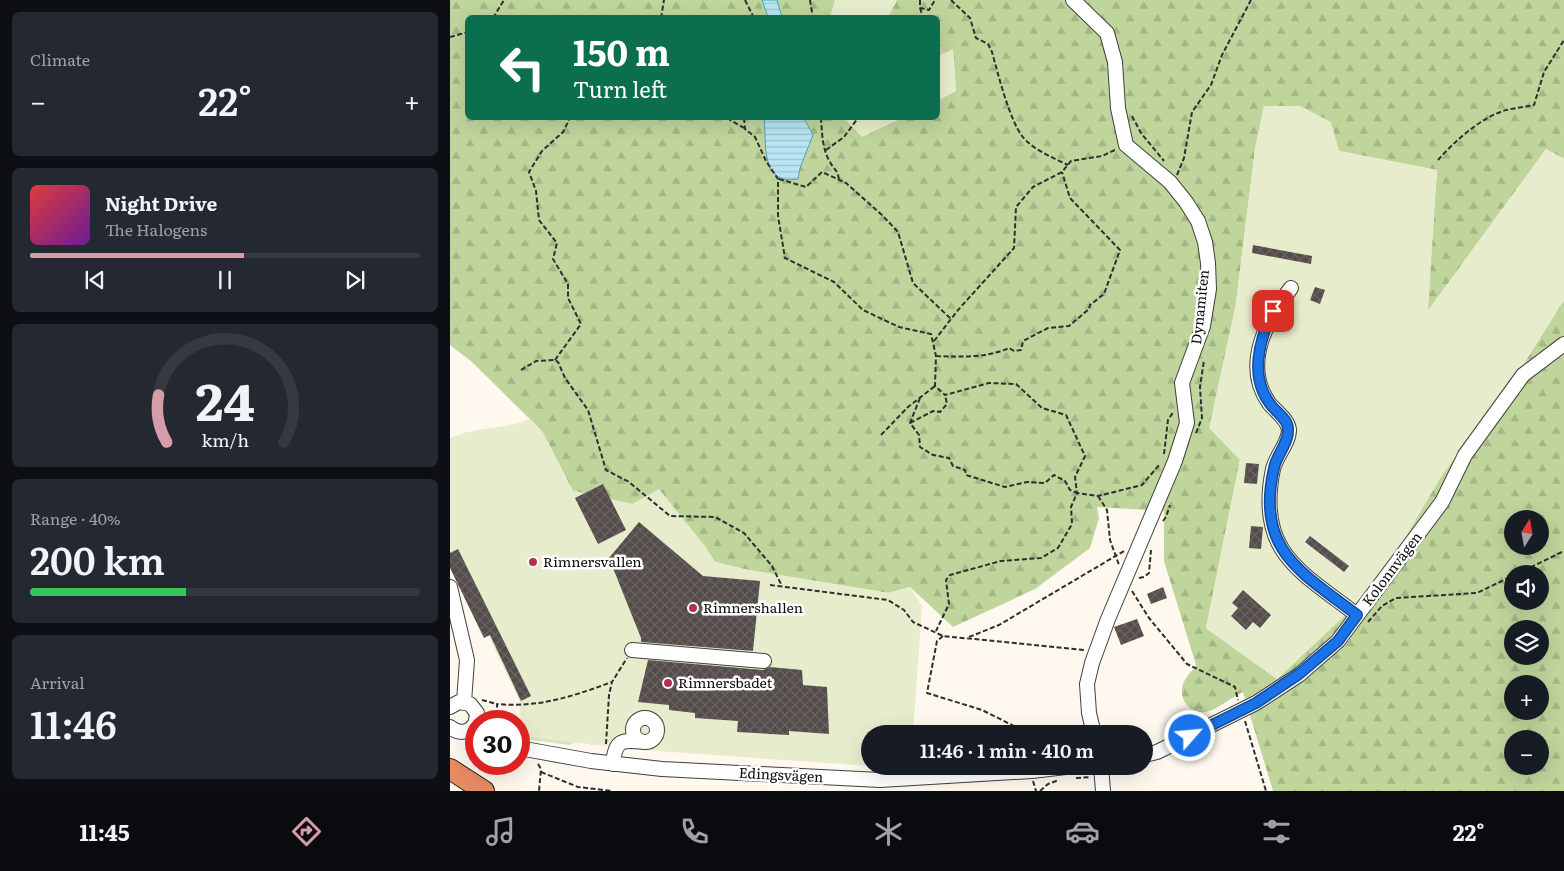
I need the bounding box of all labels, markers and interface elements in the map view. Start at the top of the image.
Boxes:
text: 150 m [573,25,670,77]
icon: left [490,35,555,100]
text: Climate [30,47,90,71]
text: 22° [198,71,252,128]
text: Turn left [573,72,667,105]
text: − [30,79,46,121]
text: + [404,79,420,121]
text: Night Drive [105,189,217,217]
text: The Halogens [105,217,207,241]
icon: previous [81,266,109,294]
icon: pause [211,266,239,294]
icon: next [341,266,369,294]
street label: Dynamiten [1185,268,1213,345]
pin [1252,290,1294,332]
icon: arrive [1259,297,1287,325]
text: 24 [195,360,255,437]
text: km/h [201,426,249,453]
text: Range · 40% [30,506,121,530]
north arrow [1504,510,1549,555]
map controls [1504,510,1549,775]
street label: Kolonnvägen [1357,527,1426,610]
text: 200 km [30,530,165,587]
place label: Rimnersvallen [543,551,642,571]
marker: Rimnersvallen [527,556,539,568]
button: sound [1504,565,1549,610]
place label: Rimnershallen [703,597,803,617]
marker: Rimnershallen [687,602,699,614]
button: layers [1504,620,1549,665]
text: Arrival [30,670,85,694]
place label: Rimnersbadet [678,672,773,692]
button: + [1504,675,1549,720]
marker: Rimnersbadet [662,677,674,689]
text: 11:46 [30,694,117,751]
position arrow [1163,709,1215,761]
speed limit sign: 30 [465,710,530,775]
button: − [1504,730,1549,775]
text: 11:46 · 1 min · 410 m [920,736,1094,764]
street label: Edingsvägen [738,762,824,786]
icon: directions [289,814,324,849]
icon: music [483,814,518,849]
icon: phone [677,814,712,849]
icon: climate [871,814,906,849]
icon: car [1065,814,1100,849]
icon: filters [1259,814,1294,849]
text: 11:45 [79,815,130,848]
text: 22° [1453,815,1485,848]

